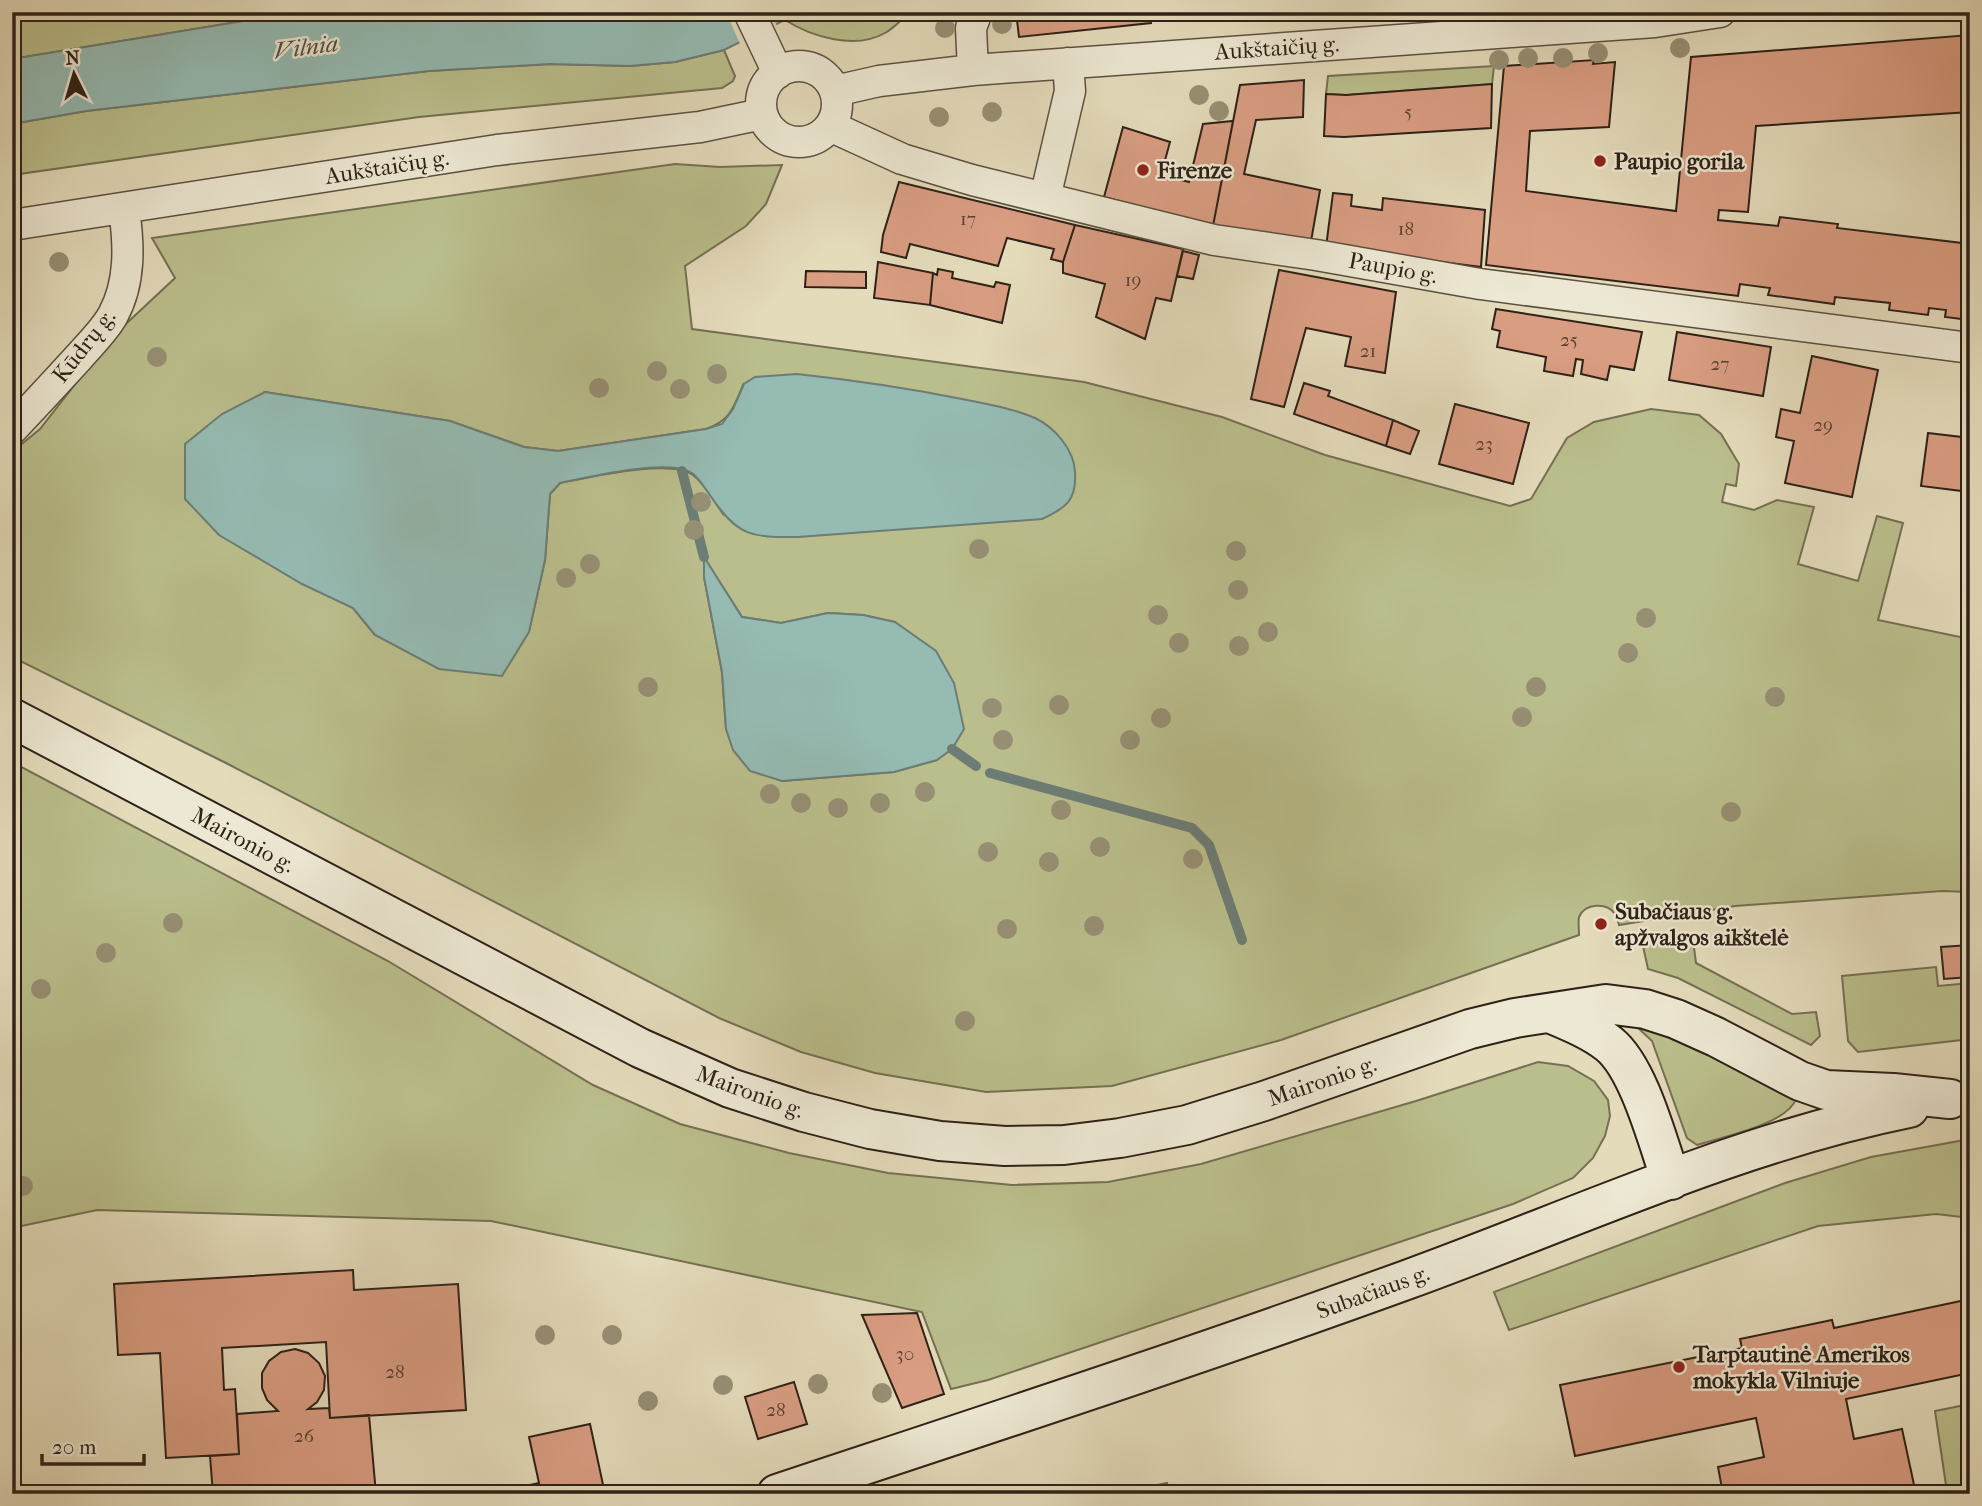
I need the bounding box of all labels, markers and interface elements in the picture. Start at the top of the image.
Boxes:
water label: Vilnia [272,29,340,65]
street label: Aukštaičių g. [1213,30,1340,66]
north arrow [38,38,108,108]
text: N [64,46,81,70]
house number: 5 [1404,101,1412,123]
street label: Aukštaičių g. [322,144,451,190]
place label: Paupio gorila [1614,148,1745,175]
marker: Paupio gorila [1592,153,1608,169]
place label: Firenze [1156,157,1233,184]
marker: Firenze [1135,162,1151,178]
house number: 17 [960,208,976,230]
house number: 18 [1398,218,1414,240]
street label: Paupio g. [1347,247,1439,289]
house number: 19 [1125,269,1141,291]
street label: Kūdrų g. [47,304,121,388]
house number: 25 [1560,329,1578,351]
house number: 21 [1360,340,1376,362]
house number: 27 [1711,353,1729,375]
house number: 29 [1813,414,1833,436]
house number: 23 [1475,433,1493,455]
street label: Maironio g. [187,802,299,878]
place label: Subačiaus g. apžvalgos aikštelė [1615,898,1789,951]
marker: Subačiaus g. apžvalgos aikštelė [1593,916,1609,932]
street label: Maironio g. [1264,1050,1380,1112]
street label: Maironio g. [692,1060,808,1124]
street label: Subačiaus g. [1313,1259,1433,1325]
place label: Tarptautinė Amerikos mokykla Vilniuje [1692,1341,1910,1394]
house number: 30 [896,1343,914,1365]
marker: Tarptautinė Amerikos mokykla Vilniuje [1671,1359,1687,1375]
house number: 28 [385,1361,405,1383]
house number: 28 [766,1399,786,1421]
scale bar [42,1422,144,1466]
house number: 26 [294,1425,315,1447]
text: 20 m [52,1435,97,1459]

